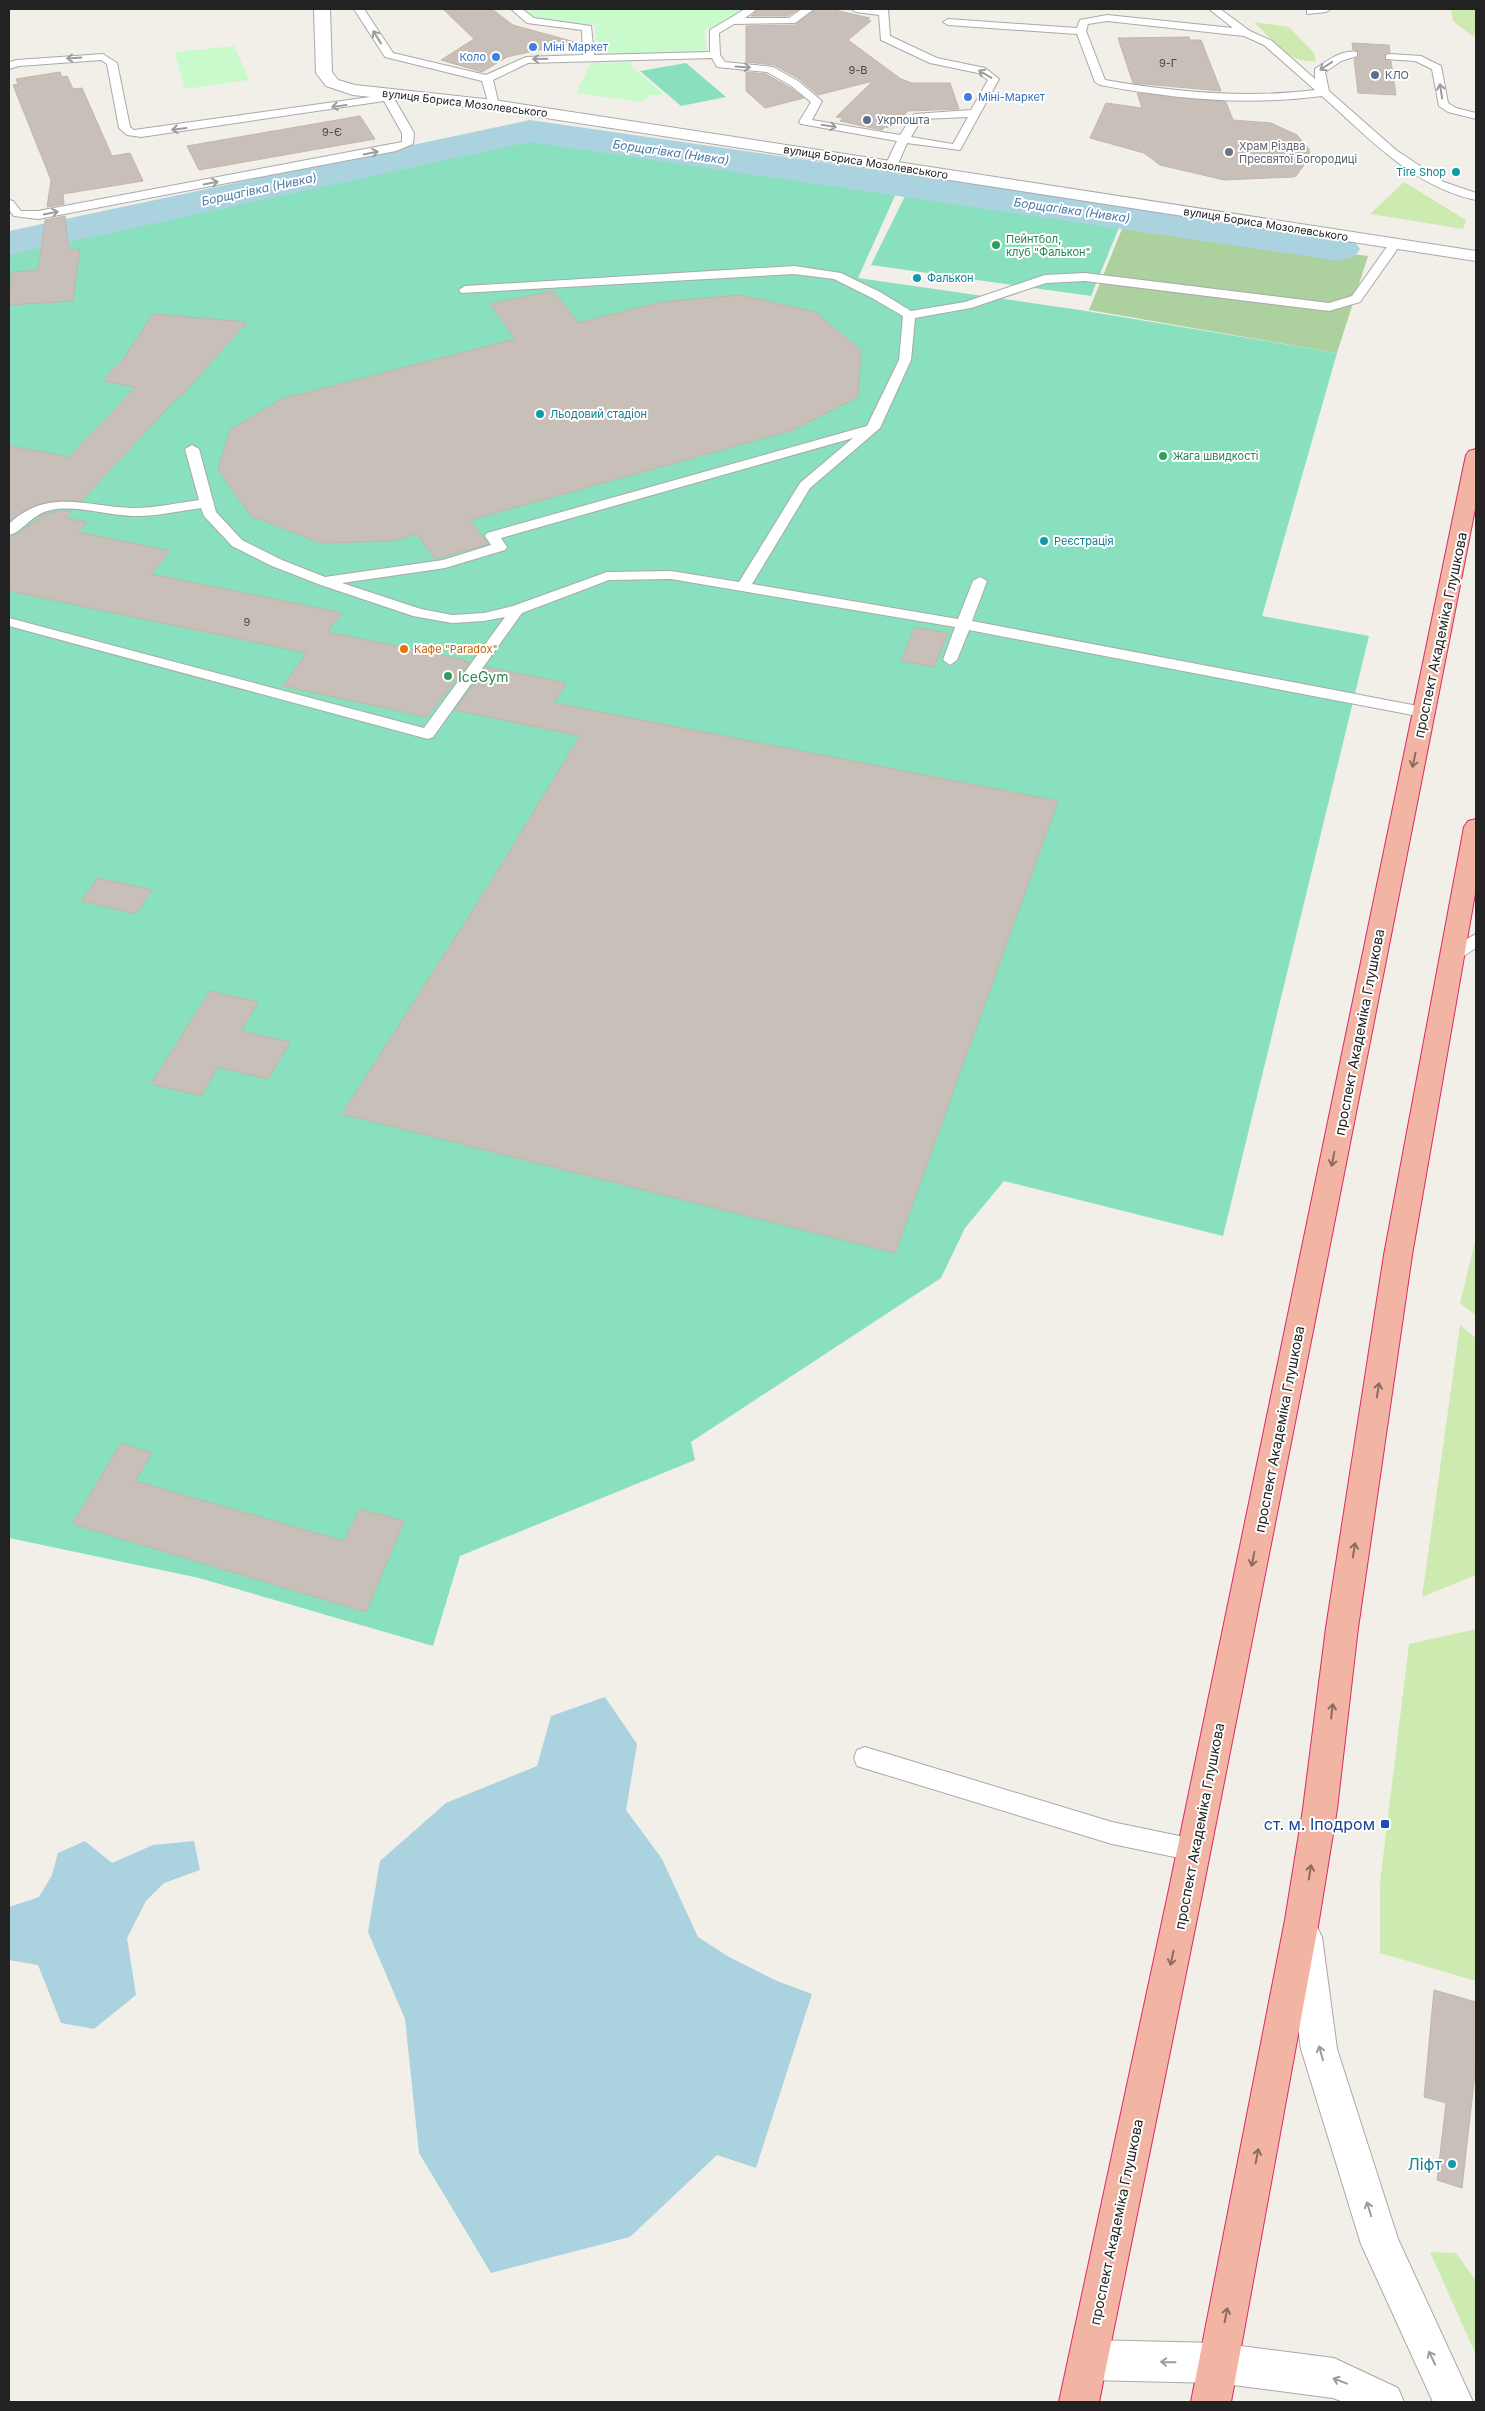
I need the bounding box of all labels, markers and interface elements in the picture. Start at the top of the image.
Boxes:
one-way arrow [372,31,382,45]
place label: Міні Маркет [543,40,609,54]
marker: Міні Маркет [527,41,539,53]
place label: Коло [460,50,486,64]
marker: Коло [490,51,502,63]
one-way arrow [66,53,82,63]
one-way arrow [532,54,548,64]
house number: 9-Г [1159,56,1177,70]
one-way arrow [1319,61,1333,71]
one-way arrow [734,62,750,71]
house number: 9-В [848,63,868,77]
one-way arrow [979,68,993,78]
place label: КЛО [1385,68,1409,82]
marker: КЛО [1369,69,1381,81]
one-way arrow [1436,84,1446,100]
street label: вулиця Бориса Мозолевського [381,86,549,120]
place label: Міні-Маркет [978,90,1046,104]
marker: Міні-Маркет [962,91,974,103]
one-way arrow [332,101,348,111]
place label: Укрпошта [877,113,930,127]
marker: Укрпошта [861,114,873,126]
one-way arrow [821,122,837,131]
one-way arrow [171,125,187,135]
house number: 9-Є [322,125,342,139]
water label: Борщагівка (Нивка) [612,136,730,168]
place label: Храм Різдва Пресвятої Богородиці [1239,139,1357,166]
street label: вулиця Бориса Мозолевського [783,142,950,182]
marker: Храм Різдва Пресвятої Богородиці [1223,146,1235,158]
one-way arrow [362,148,378,158]
place label: Tire Shop [1396,165,1446,179]
marker: Tire Shop [1450,166,1462,178]
water label: Борщагівка (Нивка) [200,169,318,209]
one-way arrow [202,178,218,188]
water label: Борщагівка (Нивка) [1013,194,1131,226]
street label: вулиця Бориса Мозолевського [1183,204,1350,244]
one-way arrow [43,208,59,217]
place label: Пейнтбол, клуб "Фалькон" [1006,232,1091,259]
marker: Пейнтбол, клуб "Фалькон" [990,239,1002,251]
place label: Фалькон [927,271,974,285]
marker: Фалькон [911,272,923,284]
place label: Льодовий стадіон [550,407,647,421]
marker: Льодовий стадіон [534,408,546,420]
place label: Жага швидкості [1173,449,1258,463]
marker: Жага швидкості [1157,450,1169,462]
street label: проспект Академіка Глушкова [1410,531,1470,739]
place label: Реєстрація [1054,534,1114,548]
marker: Реєстрація [1038,535,1050,547]
house number: 9 [244,615,251,629]
place label: Кафе "Paradox" [414,642,498,656]
marker: Кафе "Paradox" [398,643,410,655]
place label: IceGym [458,668,509,685]
marker: IceGym [442,670,454,682]
one-way arrow [1409,751,1418,767]
street label: проспект Академіка Глушкова [1331,927,1387,1137]
one-way arrow [1328,1151,1338,1167]
street label: проспект Академіка Глушкова [1251,1324,1307,1534]
one-way arrow [1373,1382,1383,1398]
one-way arrow [1349,1543,1359,1559]
one-way arrow [1247,1550,1257,1566]
one-way arrow [1327,1704,1337,1720]
street label: проспект Академіка Глушкова [1171,1721,1227,1931]
place label: ст. м. Іподром [1264,1814,1375,1834]
marker: ст. м. Іподром [1379,1818,1391,1830]
one-way arrow [1305,1865,1315,1881]
one-way arrow [1167,1949,1176,1965]
one-way arrow [1316,2046,1325,2062]
street label: проспект Академіка Глушкова [1086,2118,1146,2326]
one-way arrow [1253,2148,1262,2164]
place label: Ліфт [1408,2154,1443,2174]
marker: Ліфт [1446,2158,1458,2170]
one-way arrow [1364,2201,1373,2217]
one-way arrow [1222,2308,1232,2324]
one-way arrow [1426,2351,1436,2366]
one-way arrow [1161,2357,1177,2367]
one-way arrow [1333,2376,1348,2385]

